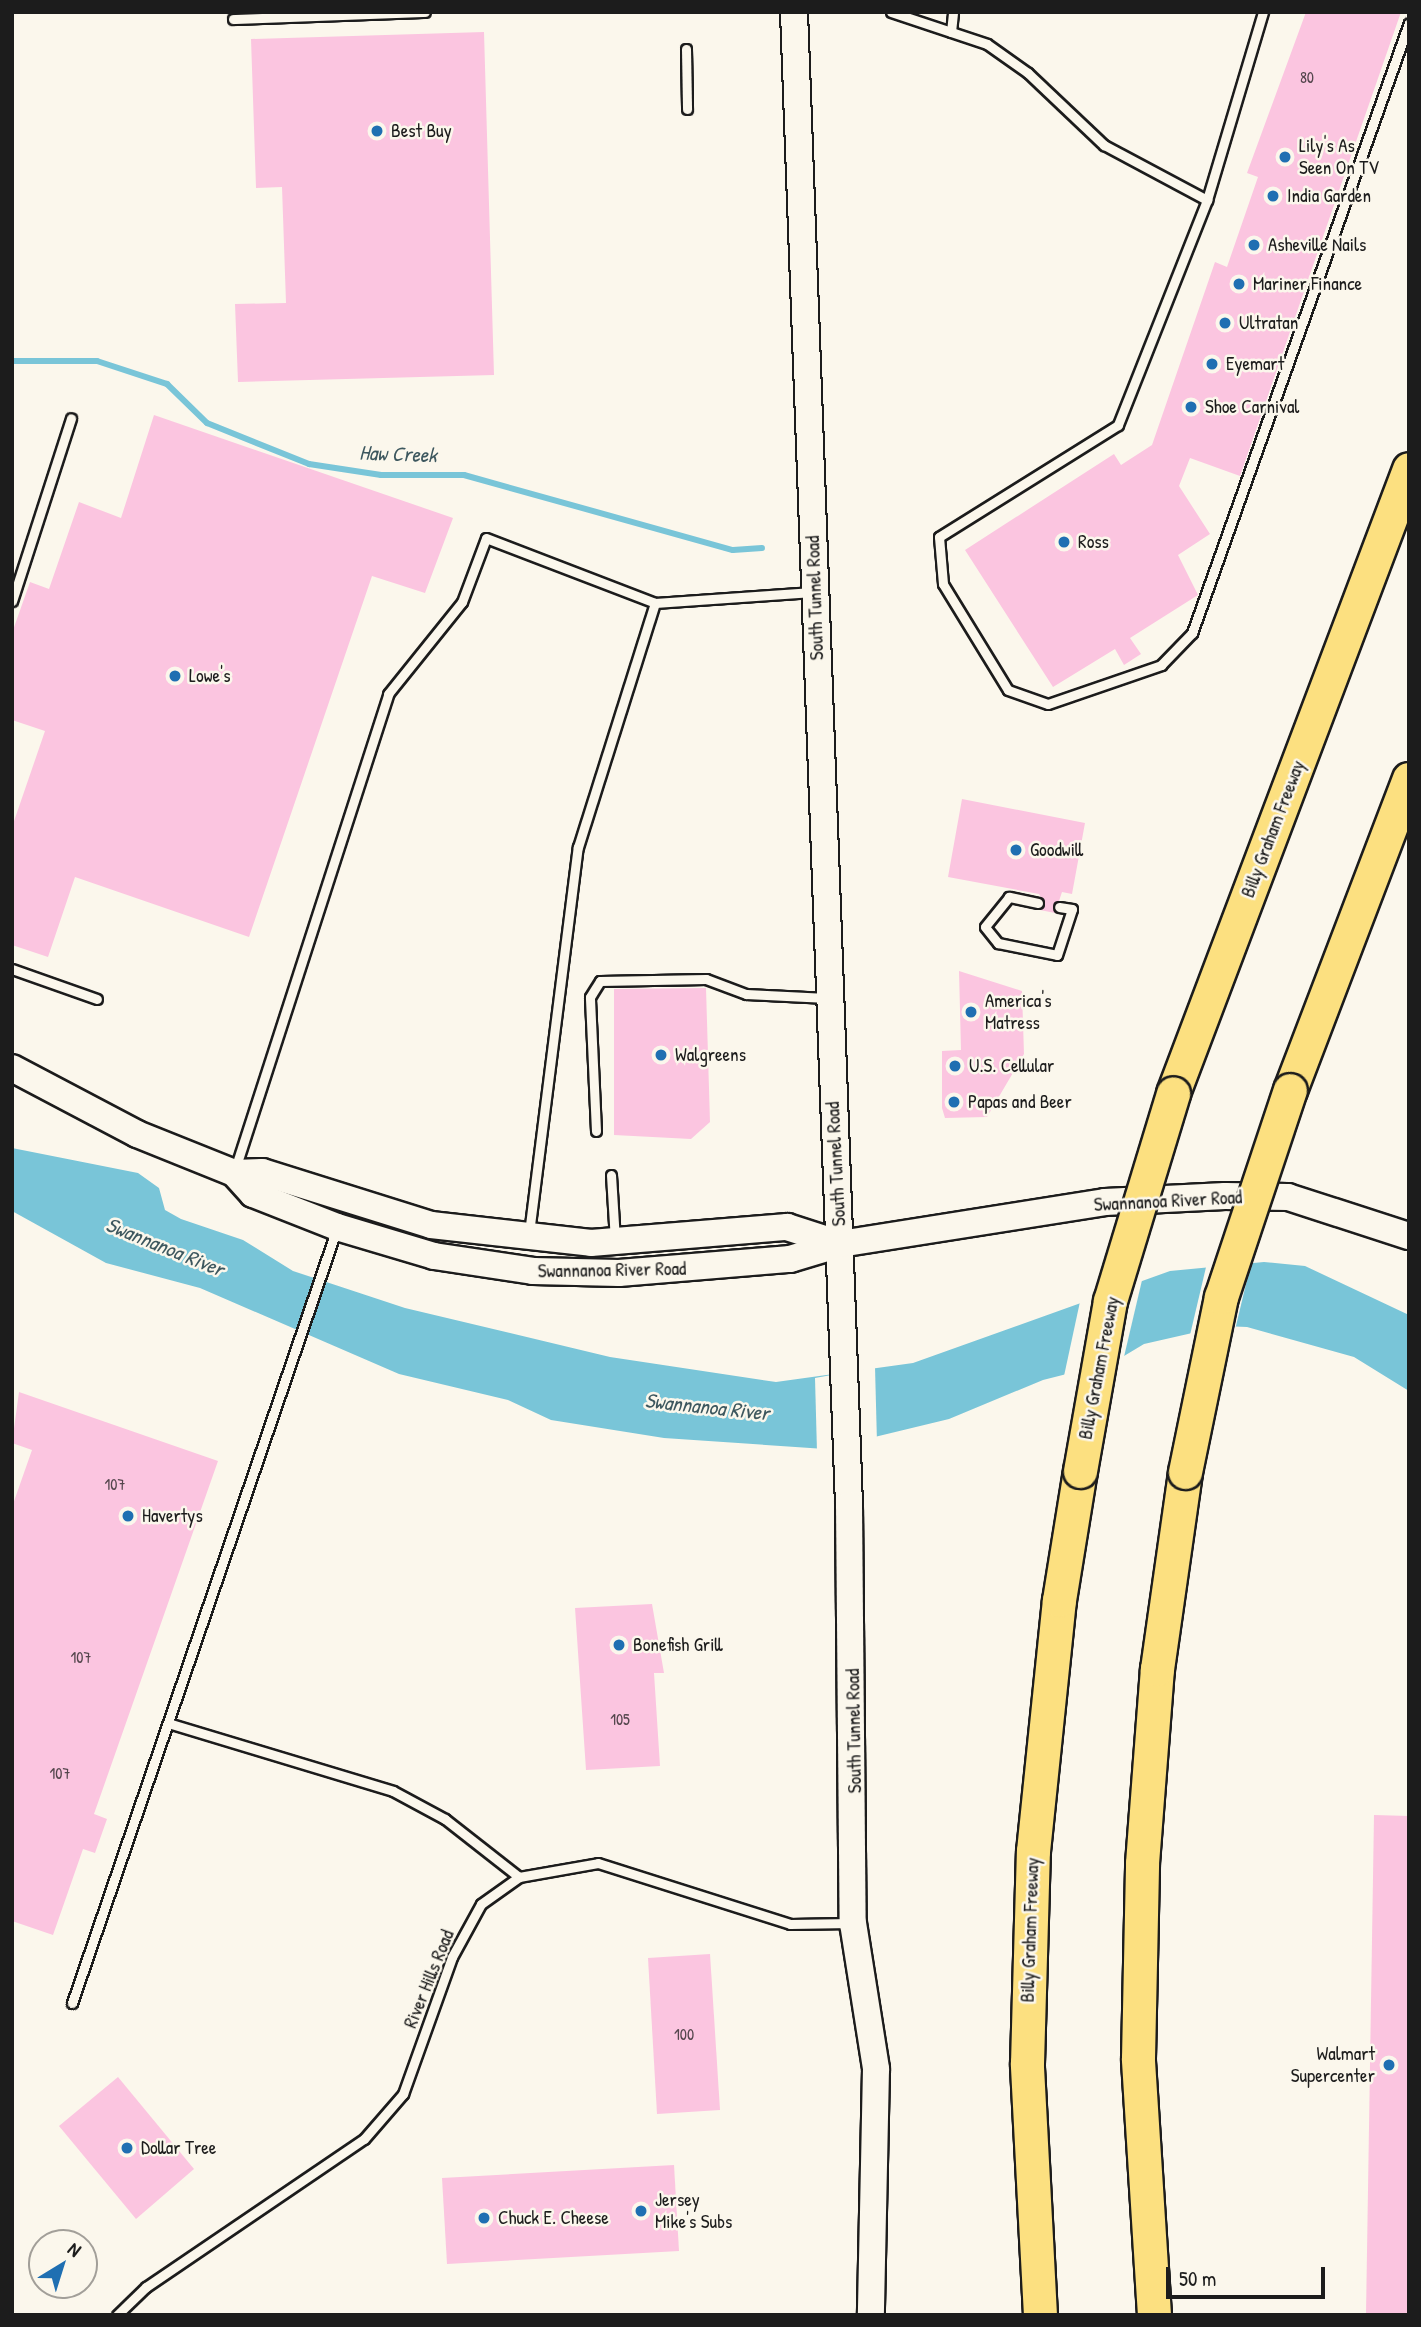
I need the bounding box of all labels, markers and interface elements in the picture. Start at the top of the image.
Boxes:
house number: 80 [1300,67,1314,87]
place label: Best Buy [391,120,452,142]
marker: Best Buy [369,123,385,139]
place label: Lily's As Seen On TV [1299,135,1379,179]
marker: Lily's As Seen On TV [1277,149,1293,165]
place label: India Garden [1287,185,1371,207]
marker: India Garden [1265,188,1281,204]
place label: Asheville Nails [1268,234,1366,256]
marker: Asheville Nails [1246,237,1262,253]
place label: Mariner Finance [1253,273,1362,295]
marker: Mariner Finance [1231,276,1247,292]
place label: Ultratan [1239,312,1298,334]
marker: Ultratan [1217,315,1233,331]
place label: Eyemart [1226,353,1284,375]
marker: Eyemart [1204,356,1220,372]
place label: Shoe Carnival [1205,396,1299,418]
marker: Shoe Carnival [1183,399,1199,415]
water label: Haw Creek [359,440,437,468]
place label: Ross [1078,531,1109,553]
marker: Ross [1056,534,1072,550]
street label: South Tunnel Road [801,535,829,661]
place label: Lowe's [189,665,231,687]
marker: Lowe's [167,668,183,684]
street label: Billy Graham Freeway [1236,757,1310,901]
place label: Goodwill [1030,839,1083,861]
marker: Goodwill [1008,842,1024,858]
place label: America's Matress [985,990,1052,1034]
marker: America's Matress [963,1004,979,1020]
place label: Walgreens [675,1044,746,1066]
marker: Walgreens [653,1047,669,1063]
place label: U.S. Cellular [969,1055,1054,1077]
marker: U.S. Cellular [947,1058,963,1074]
place label: Papas and Beer [968,1091,1072,1113]
marker: Papas and Beer [946,1094,962,1110]
street label: South Tunnel Road [821,1101,851,1227]
street label: Swannanoa River Road [1093,1186,1243,1216]
water label: Swannanoa River [102,1212,228,1282]
street label: Swannanoa River Road [538,1257,686,1283]
street label: Billy Graham Freeway [1074,1295,1124,1441]
water label: Swannanoa River [644,1388,770,1426]
house number: 107 [105,1474,125,1494]
place label: Havertys [142,1505,203,1527]
marker: Havertys [120,1508,136,1524]
place label: Bonefish Grill [633,1634,723,1656]
marker: Bonefish Grill [611,1637,627,1653]
house number: 107 [71,1647,91,1667]
street label: South Tunnel Road [842,1668,866,1794]
house number: 105 [610,1709,630,1729]
house number: 107 [50,1763,70,1783]
street label: Billy Graham Freeway [1016,1857,1044,2003]
street label: River Hills Road [399,1927,459,2031]
house number: 100 [674,2024,694,2044]
place label: Walmart Supercenter [1291,2043,1375,2087]
marker: Walmart Supercenter [1381,2057,1397,2073]
place label: Dollar Tree [141,2137,216,2159]
marker: Dollar Tree [119,2140,135,2156]
place label: Jersey Mike's Subs [655,2189,732,2233]
marker: Jersey Mike's Subs [633,2203,649,2219]
place label: Chuck E. Cheese [498,2207,609,2229]
marker: Chuck E. Cheese [476,2210,492,2226]
north arrow [28,2229,98,2299]
text: N [63,2236,87,2262]
scale bar [1169,2254,1328,2298]
text: 50 m [1179,2264,1216,2293]

